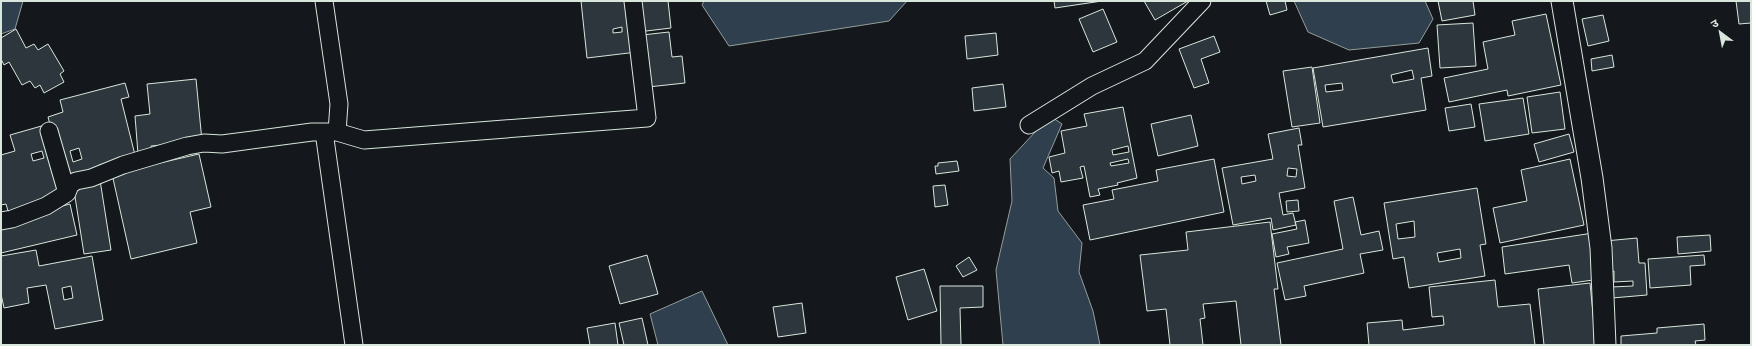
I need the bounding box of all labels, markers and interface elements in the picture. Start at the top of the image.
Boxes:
north arrow [1700,12,1740,52]
text: उ [1709,16,1722,31]

